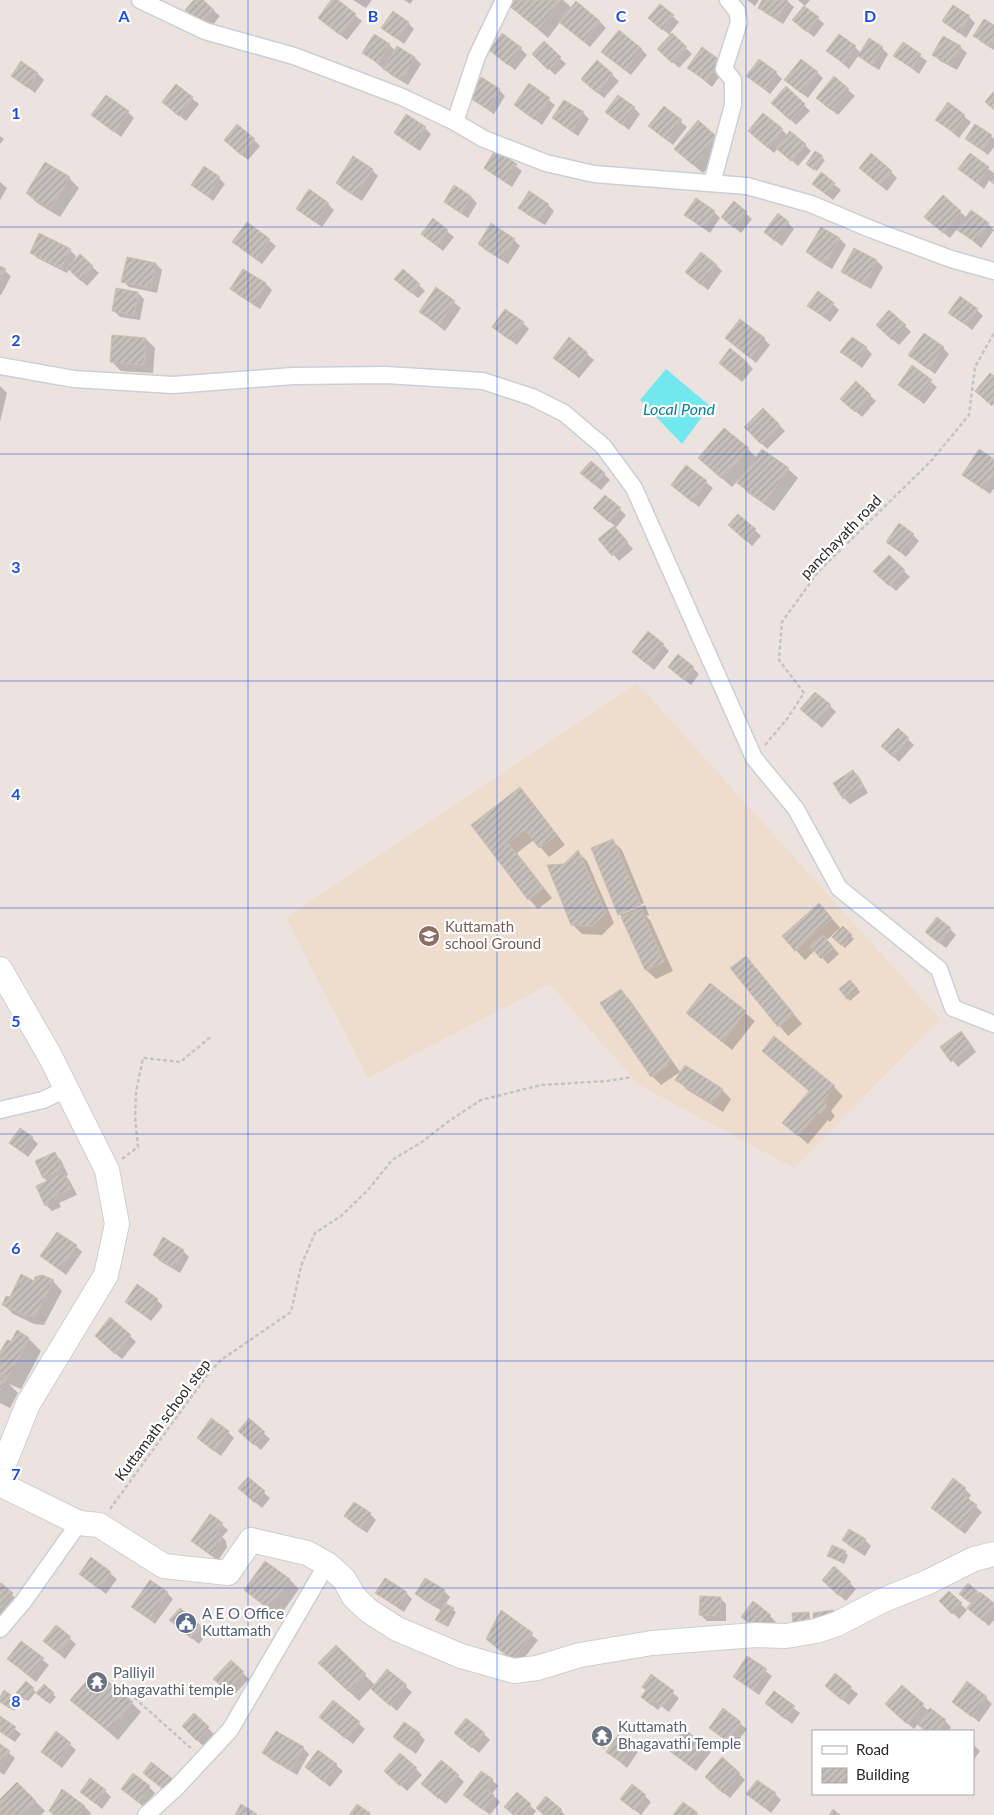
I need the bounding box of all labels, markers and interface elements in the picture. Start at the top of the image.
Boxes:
text: A [117,6,130,25]
text: B [368,6,378,25]
text: C [616,6,627,25]
text: D [864,6,876,25]
text: 1 [11,103,21,122]
text: 2 [11,330,21,349]
water label: Local Pond [643,399,715,418]
street label: panchayath road [796,491,885,582]
text: 3 [11,557,21,576]
text: 4 [11,784,21,803]
place label: Kuttamath school Ground [445,917,541,952]
school or university icon: Kuttamath school Ground [417,924,441,948]
text: 5 [11,1011,21,1030]
text: 6 [11,1238,21,1257]
street label: Kuttamath school step [111,1355,214,1484]
text: 7 [11,1464,21,1483]
place label: A E O Office Kuttamath [202,1604,284,1639]
public building icon: A E O Office Kuttamath [174,1611,198,1635]
place label: Palliyil bhagavathi temple [113,1663,234,1698]
temple icon: Palliyil bhagavathi temple [85,1670,109,1694]
text: 8 [11,1691,21,1710]
place label: Kuttamath Bhagavathi Temple [618,1717,741,1752]
temple icon: Kuttamath Bhagavathi Temple [590,1724,614,1748]
legend [812,1730,974,1795]
text: Road [856,1740,889,1758]
text: Building [856,1765,909,1783]

